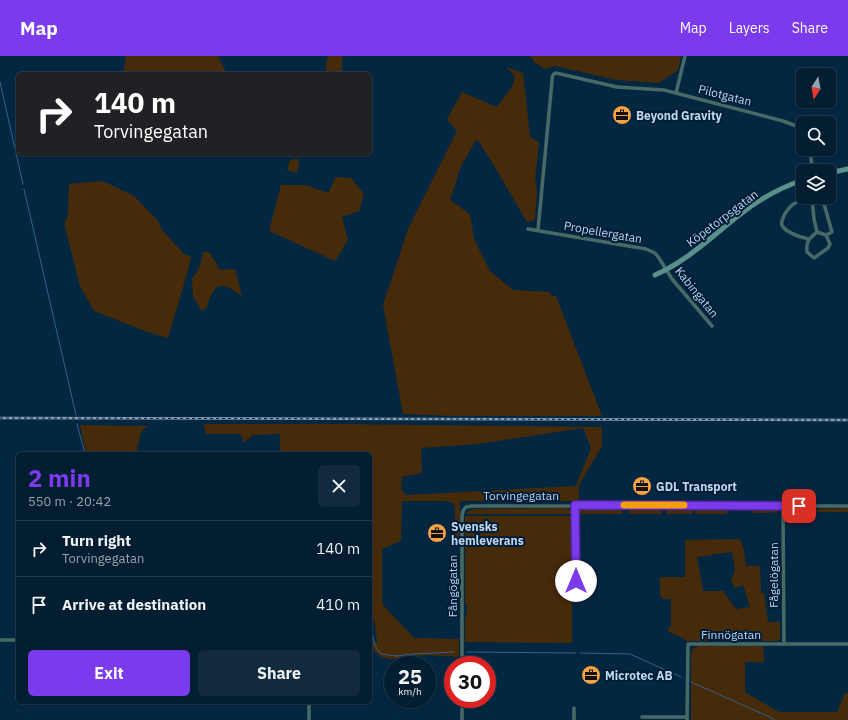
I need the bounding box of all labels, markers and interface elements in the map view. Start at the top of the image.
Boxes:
text: Map [20,16,58,40]
text: Map [680,19,707,37]
text: Layers [729,19,770,37]
text: Share [792,19,828,37]
north arrow [796,68,836,108]
map controls [796,68,836,204]
street label: Pilotgatan [697,81,753,109]
text: 140 m [94,84,176,121]
icon: right [28,88,80,140]
office icon: Beyond Gravity [611,104,633,126]
place label: Beyond Gravity [636,108,723,123]
button: search [796,116,836,156]
text: Torvingegatan [94,120,208,143]
button: layers [796,164,836,204]
street label: Köpetorpsgatan [683,186,761,250]
street label: Propellergatan [563,218,643,246]
street label: Kabingatan [672,264,722,320]
text: 2 min [28,462,91,494]
button: close [318,465,360,507]
office icon: GDL Transport [631,475,653,497]
place label: GDL Transport [656,479,737,494]
street label: Torvingegatan [483,488,559,503]
pin [782,489,816,523]
text: 550 m · 20:42 [28,493,111,510]
icon: arrive [788,495,810,517]
place label: Svensks hemleverans [451,519,524,548]
office icon: Svensks hemleverans [426,522,448,544]
text: Turn right [62,531,131,550]
icon: right [28,538,50,560]
text: 140 m [316,539,360,558]
street label: Fågelögatan [766,542,781,608]
text: Torvingegatan [62,550,144,567]
street label: Fångögatan [445,555,460,617]
position arrow [555,560,597,602]
icon: arrive [28,594,50,616]
text: Arrive at destination [62,595,206,614]
text: 410 m [316,595,360,614]
street label: Finnögatan [701,627,761,642]
button: Exit [28,650,190,696]
button: Share [198,650,360,696]
speed limit sign: 30 [444,656,496,708]
text: 25 [398,663,422,690]
office icon: Microtec AB [580,664,602,686]
place label: Microtec AB [605,668,673,683]
text: km/h [398,685,422,698]

